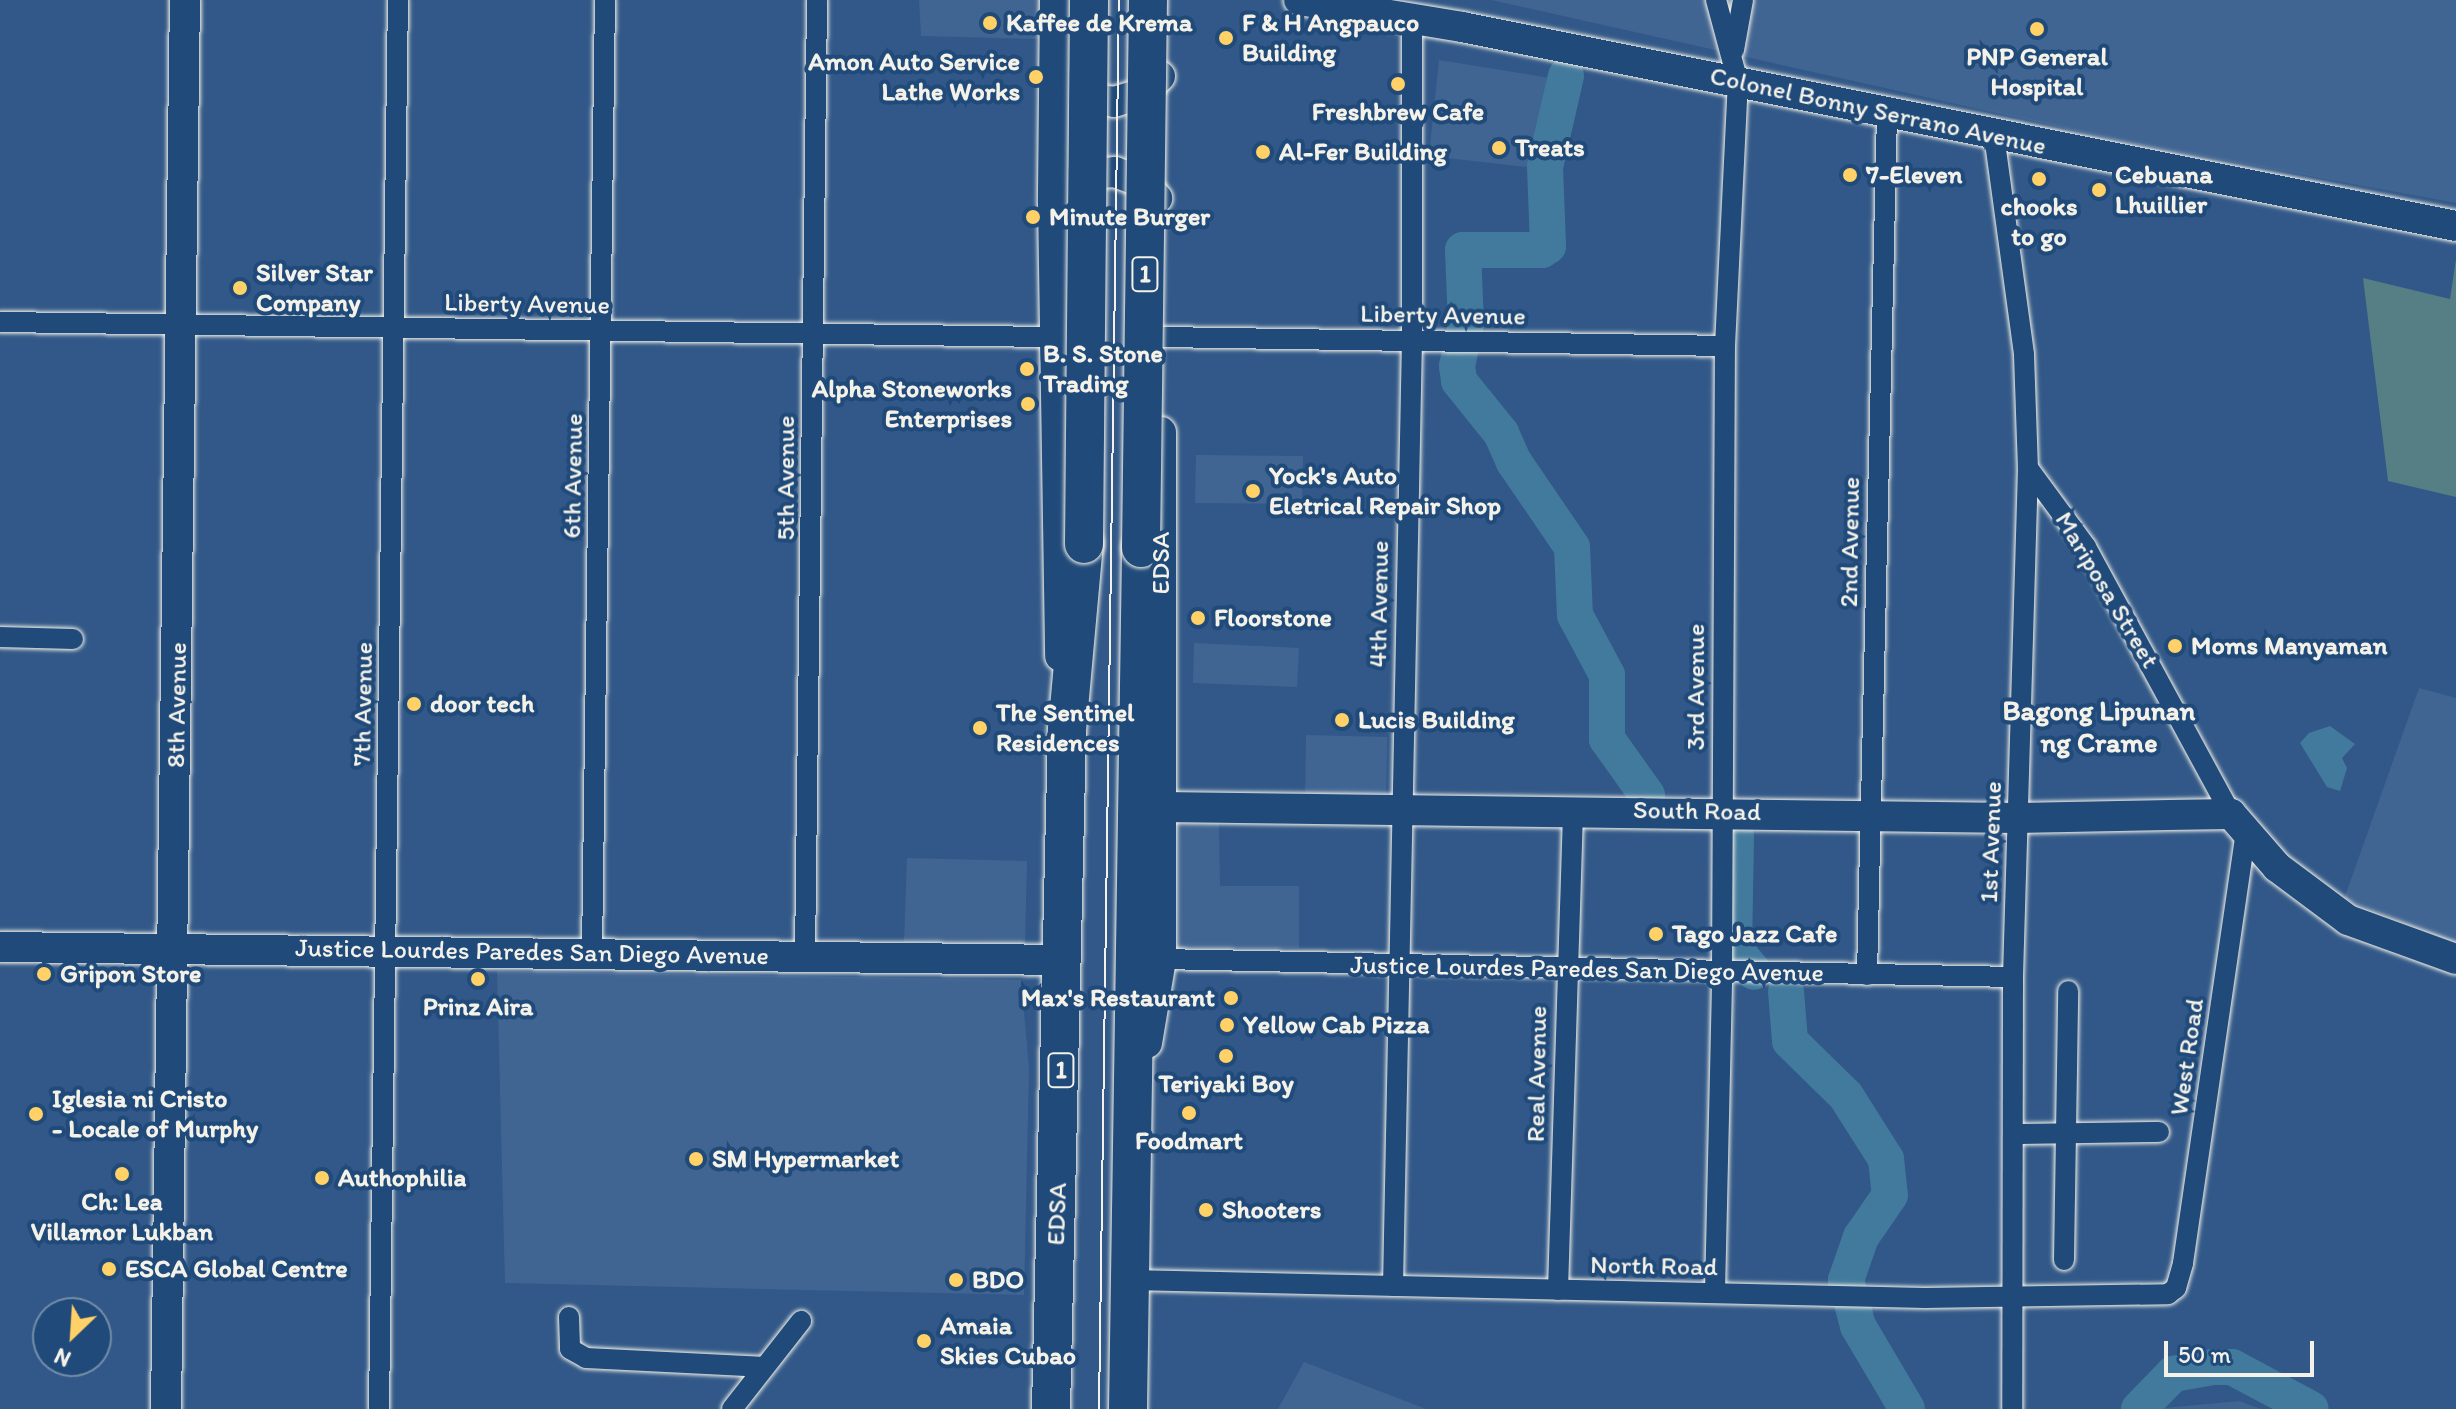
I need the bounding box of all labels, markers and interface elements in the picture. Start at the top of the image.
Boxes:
place label: Kaffee de Krema [1006,7,1191,39]
place label: F & H Angpauco Building [1242,7,1419,68]
marker: Kaffee de Krema [981,14,999,32]
marker: PNP General Hospital [2028,20,2046,38]
marker: F & H Angpauco Building [1217,29,1235,47]
place label: PNP General Hospital [1966,41,2108,102]
place label: Amon Auto Service Lathe Works [808,46,1020,108]
street label: Colonel Bonny Serrano Avenue [1707,60,2049,162]
marker: Amon Auto Service Lathe Works [1027,68,1045,86]
marker: Freshbrew Cafe [1389,75,1407,93]
place label: Freshbrew Cafe [1312,96,1484,128]
place label: Treats [1515,132,1585,164]
place label: Al-Fer Building [1279,136,1448,168]
marker: Treats [1490,139,1508,157]
marker: Al-Fer Building [1254,143,1272,161]
place label: 7-Eleven [1866,159,1963,191]
place label: Cebuana Lhuillier [2115,159,2213,220]
marker: 7-Eleven [1841,166,1859,184]
marker: chooks to go [2030,170,2048,188]
marker: Cebuana Lhuillier [2090,181,2108,199]
place label: chooks to go [2000,191,2078,252]
place label: Minute Burger [1049,201,1210,233]
marker: Minute Burger [1024,208,1042,226]
road number: 1 [1131,254,1159,294]
place label: Silver Star Company [256,257,373,318]
marker: Silver Star Company [231,279,249,297]
street label: Liberty Avenue [444,287,610,321]
street label: Liberty Avenue [1360,298,1526,332]
place label: B. S. Stone Trading [1043,338,1163,400]
marker: B. S. Stone Trading [1018,360,1036,378]
place label: Alpha Stoneworks Enterprises [812,373,1012,434]
marker: Alpha Stoneworks Enterprises [1019,395,1037,413]
street label: 6th Avenue [556,414,590,538]
street label: 5th Avenue [770,416,802,540]
place label: Yock's Auto Eletrical Repair Shop [1269,460,1500,522]
street label: 2nd Avenue [1833,477,1867,607]
marker: Yock's Auto Eletrical Repair Shop [1244,482,1262,500]
street label: Mariposa Street [2048,506,2166,674]
street label: EDSA [1145,532,1177,594]
street label: 4th Avenue [1362,541,1396,667]
place label: Floorstone [1214,602,1332,634]
marker: Floorstone [1189,609,1207,627]
street label: 3rd Avenue [1680,624,1712,750]
place label: Moms Manyaman [2191,630,2388,662]
marker: Moms Manyaman [2166,637,2184,655]
street label: 7th Avenue [346,642,380,766]
street label: 8th Avenue [160,643,194,767]
place label: door tech [430,688,534,720]
district label: Bagong Lipunan ng Crame [2002,693,2196,759]
marker: door tech [405,695,423,713]
place label: The Sentinel Residences [996,697,1136,758]
place label: Lucis Building [1358,704,1515,736]
marker: Lucis Building [1333,711,1351,729]
marker: The Sentinel Residences [971,719,989,737]
street label: 1st Avenue [1973,781,2009,903]
street label: South Road [1633,794,1761,828]
place label: Tago Jazz Cafe [1672,918,1838,950]
marker: Tago Jazz Cafe [1647,925,1665,943]
street label: Justice Lourdes Paredes San Diego Avenue [295,932,769,972]
street label: Justice Lourdes Paredes San Diego Avenue [1350,949,1824,989]
place label: Gripon Store [60,958,201,990]
marker: Gripon Store [35,965,53,983]
marker: Prinz Aira [469,970,487,988]
place label: Max's Restaurant [1021,982,1215,1014]
marker: Max's Restaurant [1222,989,1240,1007]
place label: Prinz Aira [423,991,533,1023]
street label: West Road [2163,997,2211,1117]
street label: Real Avenue [1520,1006,1554,1142]
place label: Yellow Cab Pizza [1243,1009,1429,1041]
marker: Yellow Cab Pizza [1218,1016,1236,1034]
marker: Teriyaki Boy [1217,1047,1235,1065]
road number: 1 [1047,1050,1075,1090]
place label: Teriyaki Boy [1158,1068,1294,1100]
place label: Iglesia ni Cristo - Locale of Murphy [52,1083,258,1144]
marker: Foodmart [1180,1104,1198,1122]
marker: Iglesia ni Cristo - Locale of Murphy [27,1105,45,1123]
place label: Foodmart [1135,1125,1243,1157]
place label: SM Hypermarket [712,1143,899,1175]
marker: SM Hypermarket [687,1150,705,1168]
place label: Authophilia [338,1162,466,1194]
marker: Ch: Lea Villamor Lukban [113,1165,131,1183]
marker: Authophilia [313,1169,331,1187]
street label: EDSA [1040,1182,1074,1246]
place label: Ch: Lea Villamor Lukban [31,1186,213,1248]
place label: Shooters [1222,1194,1321,1226]
marker: Shooters [1197,1201,1215,1219]
street label: North Road [1590,1249,1718,1283]
place label: ESCA Global Centre [125,1253,348,1285]
marker: ESCA Global Centre [100,1260,118,1278]
place label: BDO [972,1264,1024,1296]
marker: BDO [947,1271,965,1289]
north arrow [32,1297,112,1377]
place label: Amaia Skies Cubao [940,1310,1075,1372]
scale bar [2168,1325,2318,1375]
marker: Amaia Skies Cubao [915,1332,933,1350]
text: 50 m [2178,1340,2231,1369]
text: N [50,1342,75,1373]

